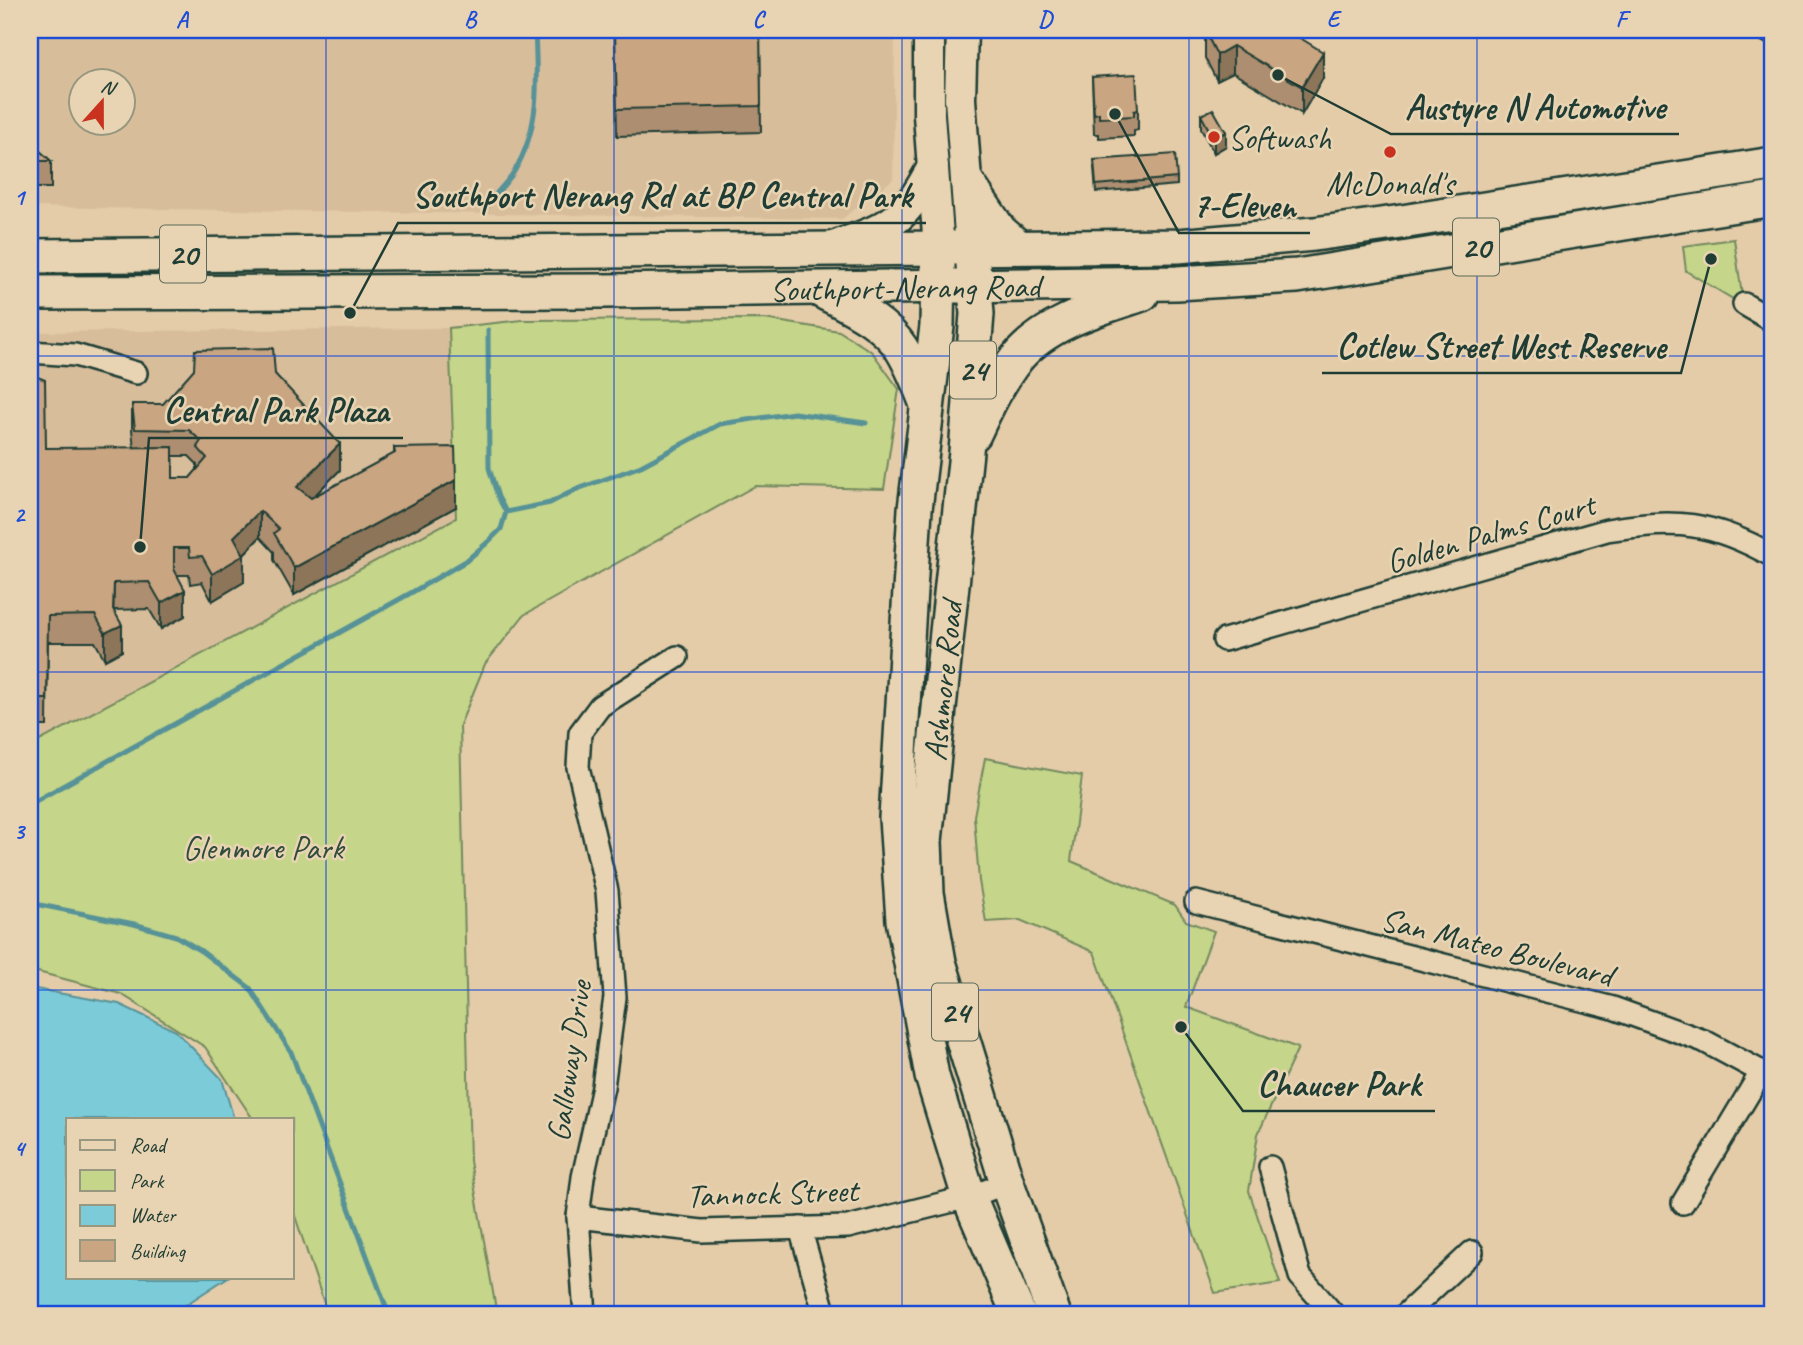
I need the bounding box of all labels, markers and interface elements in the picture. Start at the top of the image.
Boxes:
text: A [176,5,190,34]
text: B [464,5,478,34]
text: C [753,5,767,34]
text: D [1038,5,1054,34]
text: E [1327,5,1343,34]
text: F [1616,5,1632,34]
north arrow [66,66,136,136]
text: N [98,74,121,102]
callout: Austyre N Automotive [1391,78,1679,134]
text: Austyre N Automotive [1405,85,1668,130]
place label: Softwash [1228,117,1332,159]
marker: Softwash [1206,129,1222,145]
marker: McDonald's [1382,144,1398,160]
place label: McDonald's [1326,163,1457,205]
callout: Southport Nerang Rd at BP Central Park [398,167,926,223]
text: Southport Nerang Rd at BP Central Park [412,173,915,218]
callout: 7-Eleven [1179,177,1310,233]
text: 1 [14,183,27,212]
text: 7-Eleven [1193,183,1297,228]
road number: 20 [1453,218,1499,276]
road number: 20 [160,226,206,282]
street label: Southport-Nerang Road [770,265,1045,311]
callout: Cotlew Street West Reserve [1322,317,1681,373]
text: Cotlew Street West Reserve [1336,324,1668,369]
road number: 24 [950,342,996,398]
callout: Central Park Plaza [149,382,403,438]
text: Central Park Plaza [163,388,391,433]
street label: Golden Palms Court [1381,482,1602,583]
text: 2 [14,500,27,529]
street label: Ashmore Road [914,595,973,763]
text: 3 [14,817,27,846]
park label: Glenmore Park [183,827,345,869]
street label: San Mateo Boulevard [1377,898,1622,997]
street label: Galloway Drive [537,976,601,1144]
road number: 24 [932,984,978,1041]
callout: Chaucer Park [1243,1055,1435,1111]
text: Chaucer Park [1257,1062,1424,1107]
legend [66,1118,294,1278]
text: Road [130,1132,169,1158]
text: 4 [14,1134,27,1163]
text: Park [130,1168,165,1194]
street label: Tannock Street [686,1169,862,1217]
text: Water [130,1202,177,1228]
text: Building [130,1238,187,1264]

